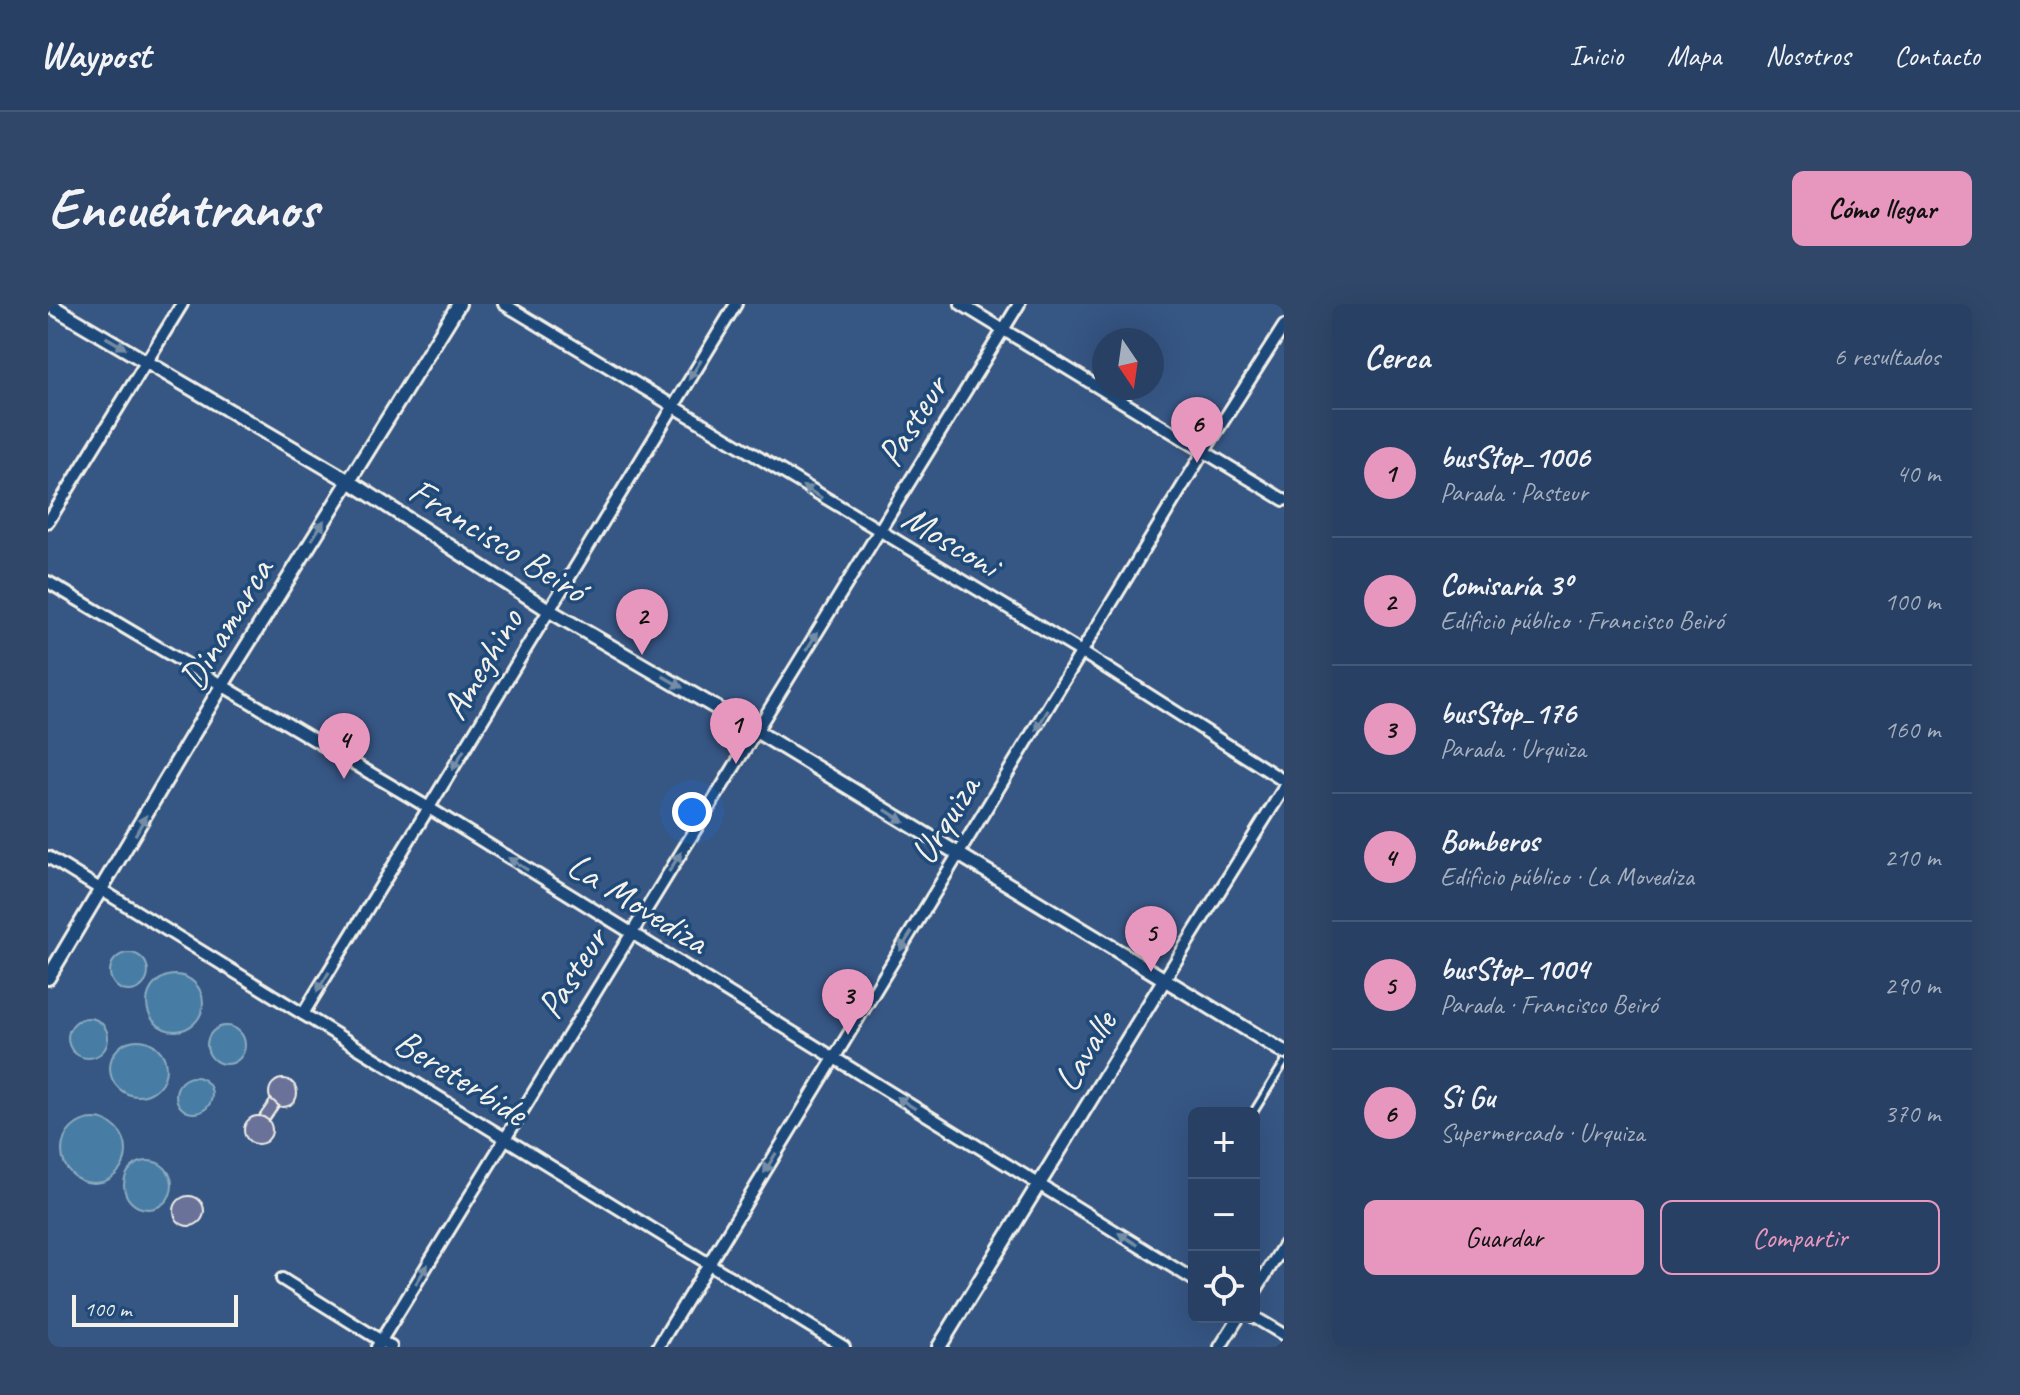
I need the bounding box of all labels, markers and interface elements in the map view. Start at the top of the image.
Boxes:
text: Waypost [40,32,151,79]
text: Inicio [1569,38,1623,73]
text: Mapa [1667,38,1721,73]
text: Nosotros [1765,38,1850,73]
text: Contacto [1894,38,1980,73]
button: Cómo llegar [1792,171,1972,246]
text: Encuéntranos [48,173,318,244]
north arrow [1092,328,1164,400]
one-way arrow [105,335,127,349]
text: Cerca [1364,335,1430,378]
text: 6 resultados [1834,340,1940,373]
one-way arrow [688,359,702,381]
street label: Pasteur [866,364,960,475]
pin: 6 [1171,397,1223,463]
text: busStop_1006 [1440,438,1590,476]
text: 1 [1384,457,1396,490]
text: 40 m [1896,457,1940,490]
street label: Francisco Beiró [400,467,600,616]
text: Parada · Pasteur [1440,476,1588,509]
one-way arrow [801,485,823,499]
street label: Mosconi [894,494,1012,591]
one-way arrow [311,520,326,541]
street label: Dinamarca [169,548,285,698]
text: Comisaría 3º [1440,566,1570,604]
text: 2 [1384,585,1396,618]
text: 100 m [1884,585,1940,618]
pin: 2 [616,589,668,655]
street label: Ameghino [431,599,534,728]
text: Edificio público · Francisco Beiró [1440,604,1724,637]
one-way arrow [804,630,818,652]
one-way arrow [661,675,684,689]
text: busStop_176 [1440,694,1576,732]
pin: 1 [710,698,762,764]
one-way arrow [1035,709,1049,731]
pin: 4 [318,713,370,779]
text: 3 [1384,713,1396,746]
text: 160 m [1884,713,1940,746]
text: Parada · Urquiza [1440,732,1586,765]
one-way arrow [452,749,466,771]
street label: Urquiza [900,764,992,873]
your location [672,792,712,832]
one-way arrow [884,809,906,823]
one-way arrow [134,814,148,836]
text: Bomberos [1440,822,1539,860]
street label: La Movediza [559,841,719,966]
text: 4 [1384,841,1396,874]
text: 210 m [1884,841,1940,874]
one-way arrow [668,851,682,873]
one-way arrow [507,857,529,871]
text: Edificio público · La Movediza [1440,860,1694,893]
pin: 5 [1125,906,1177,972]
street label: Pasteur [526,916,620,1027]
one-way arrow [899,930,913,952]
text: busStop_1004 [1440,950,1589,988]
pin: 3 [822,969,874,1035]
text: 5 [1384,969,1396,1002]
text: 290 m [1884,969,1940,1002]
one-way arrow [316,971,330,993]
text: Parada · Francisco Beiró [1440,988,1658,1021]
street label: Lavalle [1043,1000,1128,1100]
street label: Bereterbide [386,1018,538,1137]
text: Si Gu [1440,1078,1495,1116]
one-way arrow [895,1097,917,1111]
text: 6 [1384,1097,1396,1130]
text: 370 m [1884,1097,1940,1130]
map controls [1188,1107,1260,1323]
button: + [1188,1107,1260,1179]
text: Supermercado · Urquiza [1440,1116,1644,1149]
one-way arrow [764,1152,778,1174]
button: − [1188,1179,1260,1251]
button: Guardar [1364,1200,1644,1275]
button: Compartir [1660,1200,1940,1275]
one-way arrow [1117,1232,1138,1247]
button: locate [1188,1251,1260,1323]
one-way arrow [414,1264,429,1285]
scale bar [72,1291,238,1327]
text: 100 m [84,1295,131,1323]

